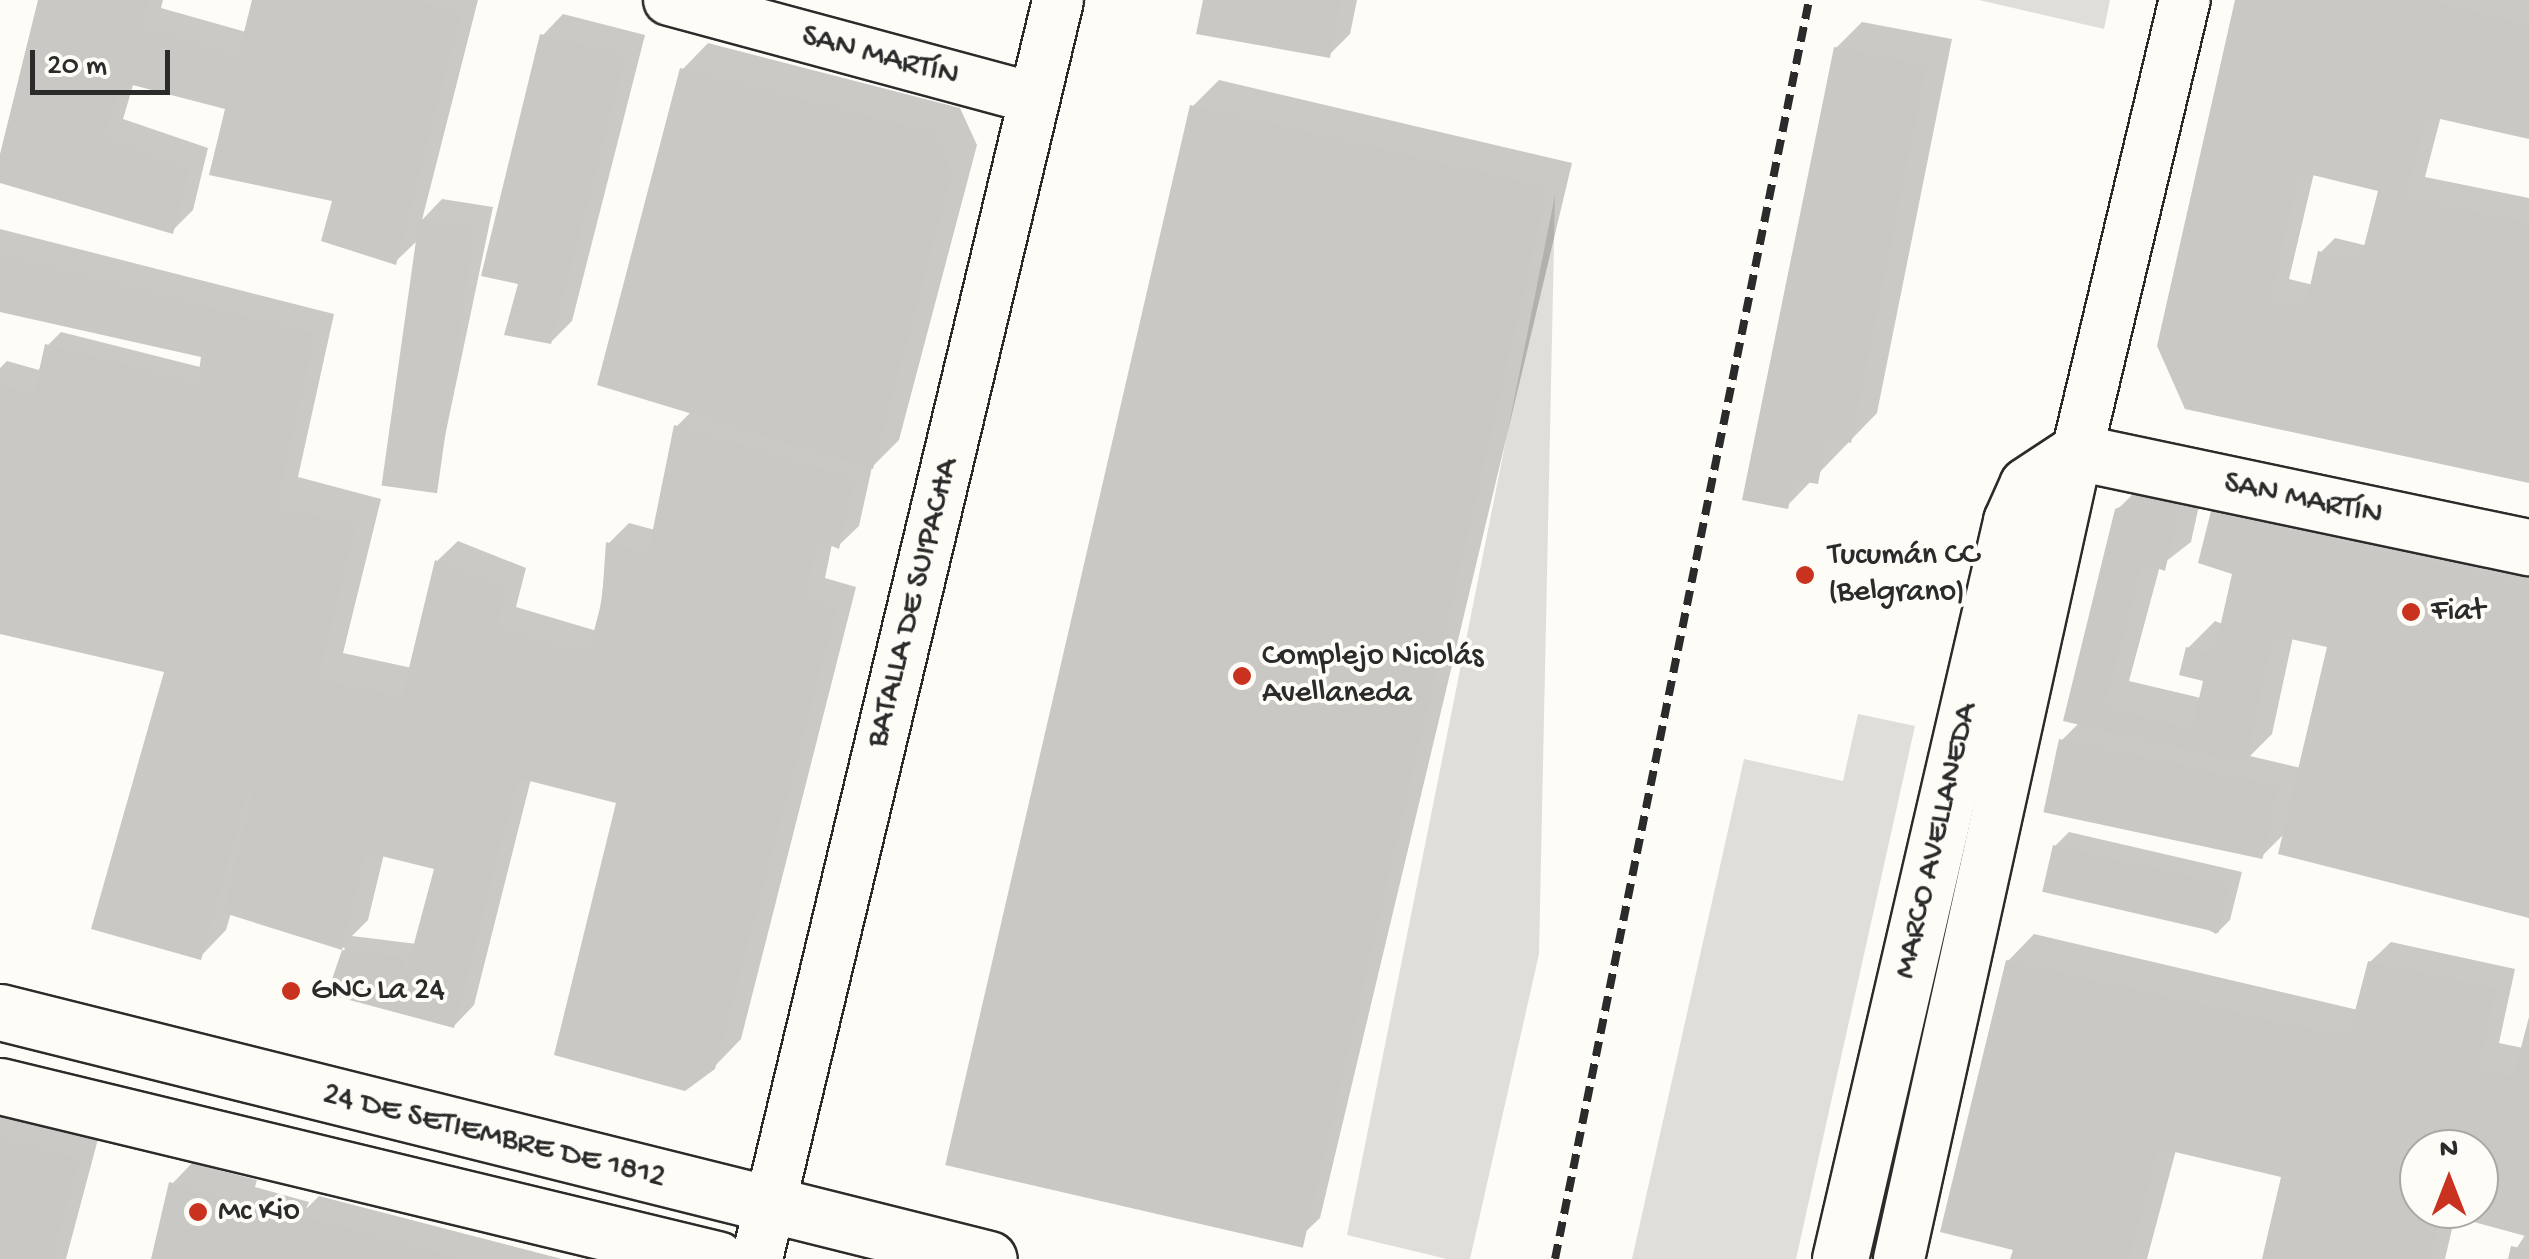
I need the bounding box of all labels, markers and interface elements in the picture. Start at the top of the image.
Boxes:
street label: SAN MARTÍN [797,18,963,96]
scale bar [35,30,175,92]
text: 20 m [47,50,107,85]
street label: BATALLA DE SUIPACHA [859,454,969,752]
street label: SAN MARTÍN [2220,464,2386,536]
place label: Tucumán CC (Belgrano) [1828,538,1979,613]
marker: Tucumán CC (Belgrano) [1792,562,1818,588]
place label: Fiat [2431,593,2485,631]
marker: Fiat [2400,601,2422,623]
place label: Complejo Nicolás Avellaneda [1262,639,1483,714]
marker: Complejo Nicolás Avellaneda [1231,665,1253,687]
street label: MARCO AVELLANEDA [1887,700,1987,982]
place label: GNC La 24 [311,972,445,1010]
marker: GNC La 24 [280,980,302,1002]
street label: 24 DE SETIEMBRE DE 1812 [319,1076,669,1198]
north arrow [2399,1129,2499,1229]
text: N [2440,1134,2458,1167]
place label: Mc Kio [218,1193,300,1231]
marker: Mc Kio [187,1201,209,1223]

